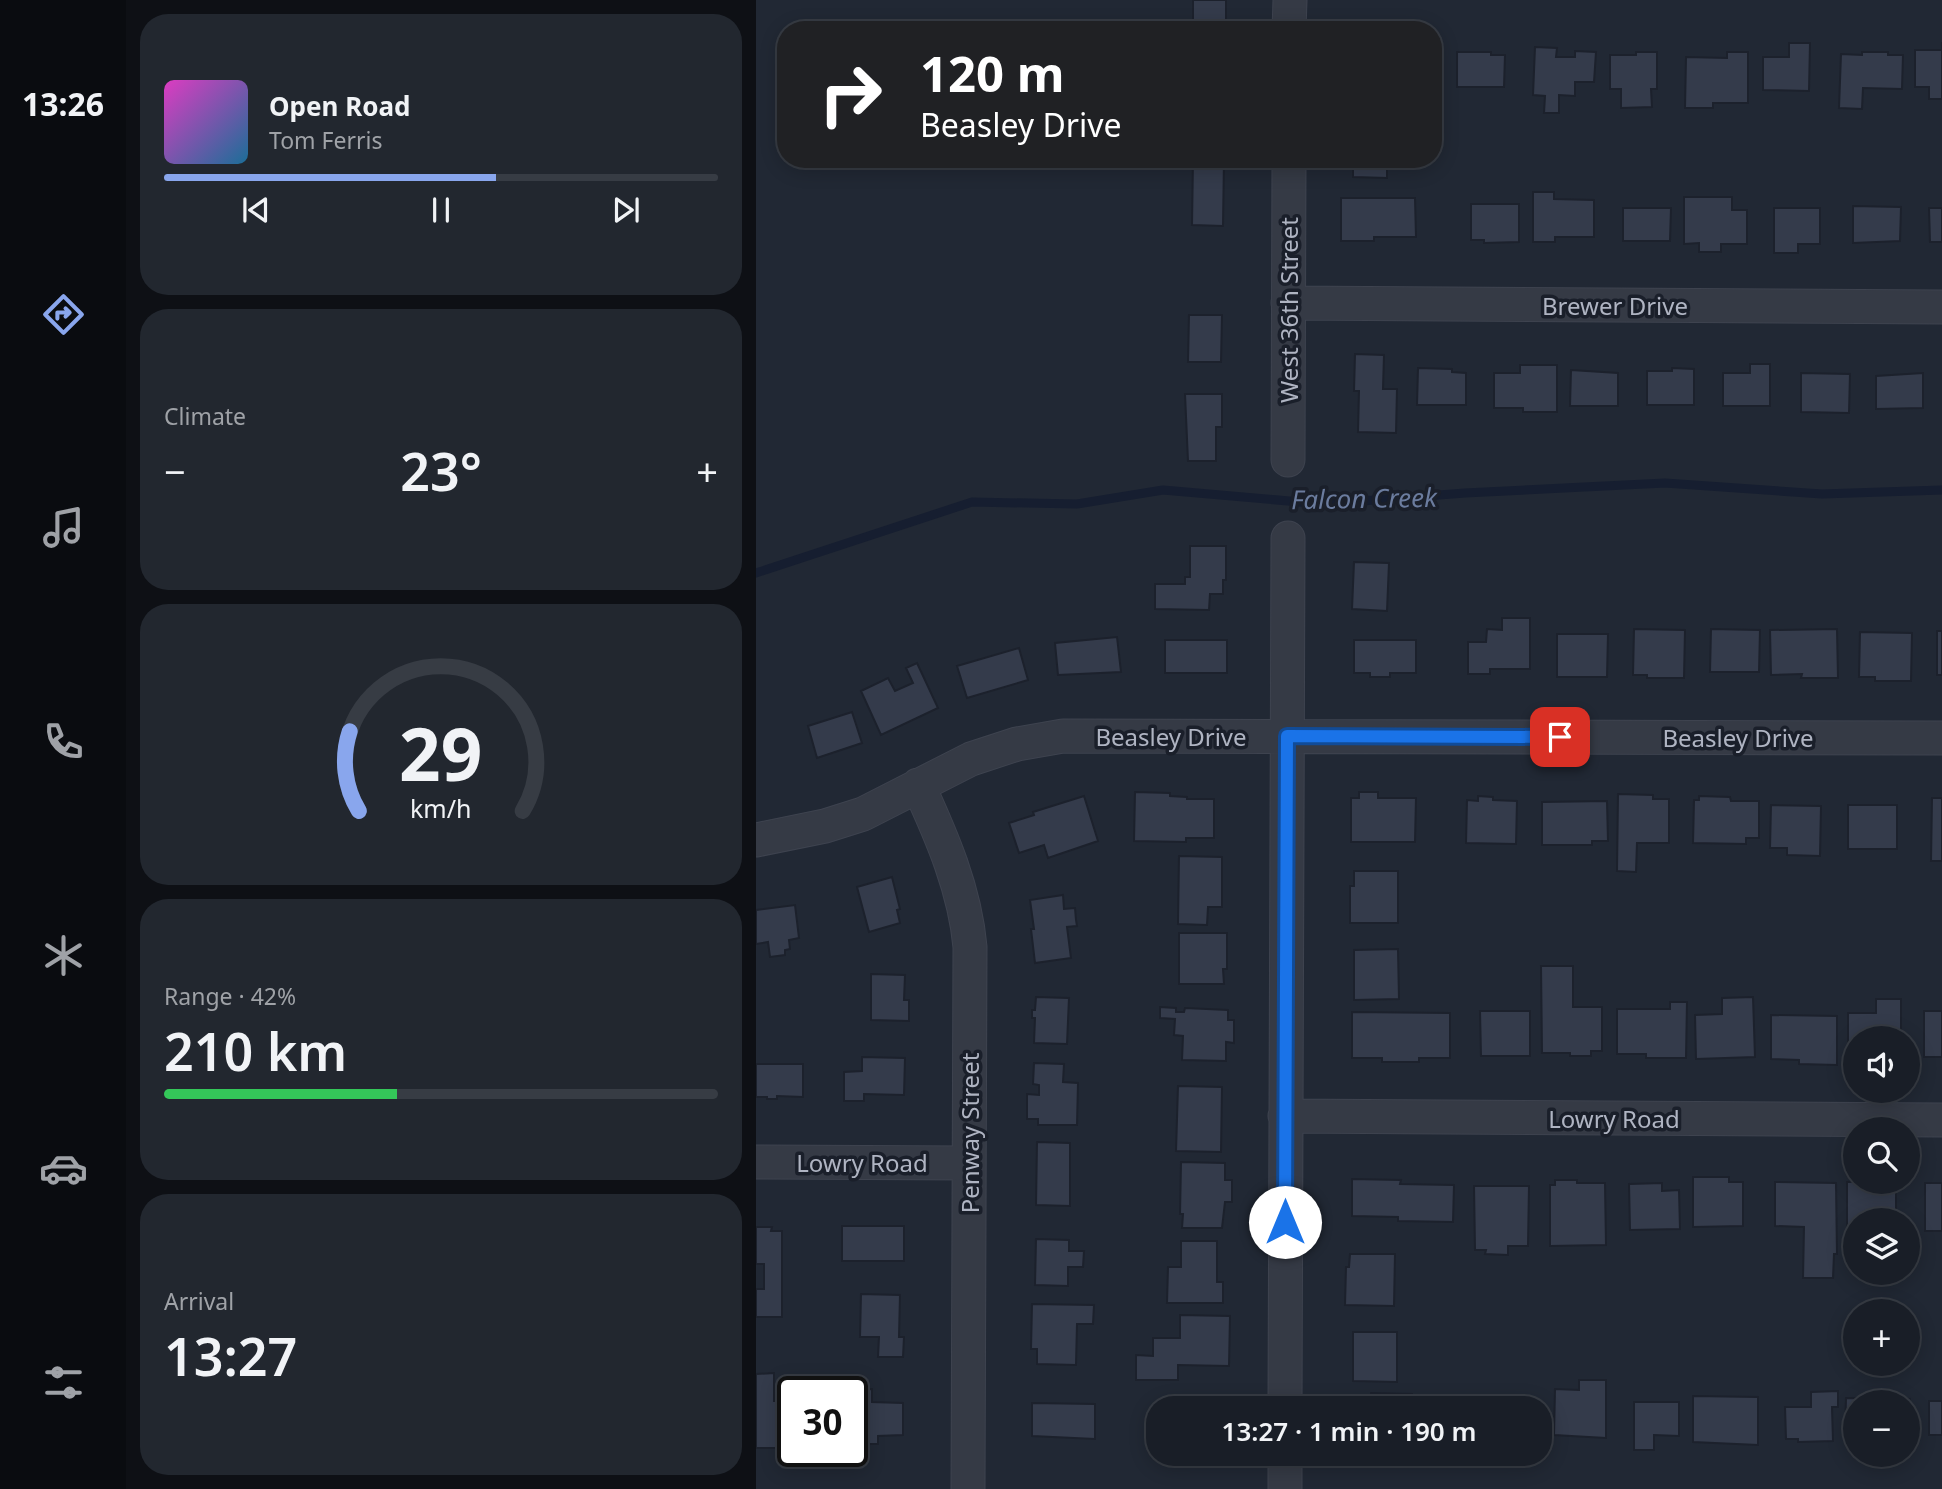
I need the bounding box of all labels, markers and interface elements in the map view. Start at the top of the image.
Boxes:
text: 120 m [920,40,1065,106]
icon: right [805,49,896,140]
text: 13:26 [22,82,104,125]
text: Open Road [269,88,411,124]
text: Beasley Drive [920,103,1122,146]
text: Tom Ferris [269,124,382,156]
icon: previous [237,191,275,229]
icon: pause [422,191,460,229]
icon: next [607,191,645,229]
street label: West 36th Street [1272,217,1305,403]
street label: Brewer Drive [1542,289,1688,322]
icon: directions [39,290,88,339]
text: Climate [164,400,246,432]
text: 23° [400,435,482,506]
text: − [164,445,186,497]
text: + [696,445,718,497]
water label: Falcon Creek [1291,479,1438,517]
icon: music [39,503,88,552]
text: 29 [399,703,483,802]
pin [1530,707,1590,767]
icon: phone [39,717,88,766]
icon: arrive [1541,718,1579,756]
street label: Beasley Drive [1095,720,1247,753]
street label: Beasley Drive [1662,721,1814,754]
text: km/h [410,790,472,824]
icon: climate [39,931,88,980]
text: Range · 42% [164,980,296,1012]
text: 210 km [164,1015,347,1086]
map controls [1843,1026,1920,1467]
button: sound [1843,1026,1920,1103]
street label: Penway Street [953,1052,986,1213]
street label: Lowry Road [1548,1102,1680,1135]
button: search [1843,1117,1920,1194]
icon: car [39,1144,88,1193]
street label: Lowry Road [796,1146,928,1179]
position arrow [1248,1185,1322,1259]
button: layers [1843,1208,1920,1285]
text: Arrival [164,1285,234,1317]
button: + [1843,1299,1920,1376]
text: 13:27 [164,1320,297,1391]
icon: filters [39,1358,88,1407]
speed limit sign: 30 [777,1376,868,1467]
button: − [1843,1390,1920,1467]
text: 13:27 · 1 min · 190 m [1222,1413,1476,1449]

